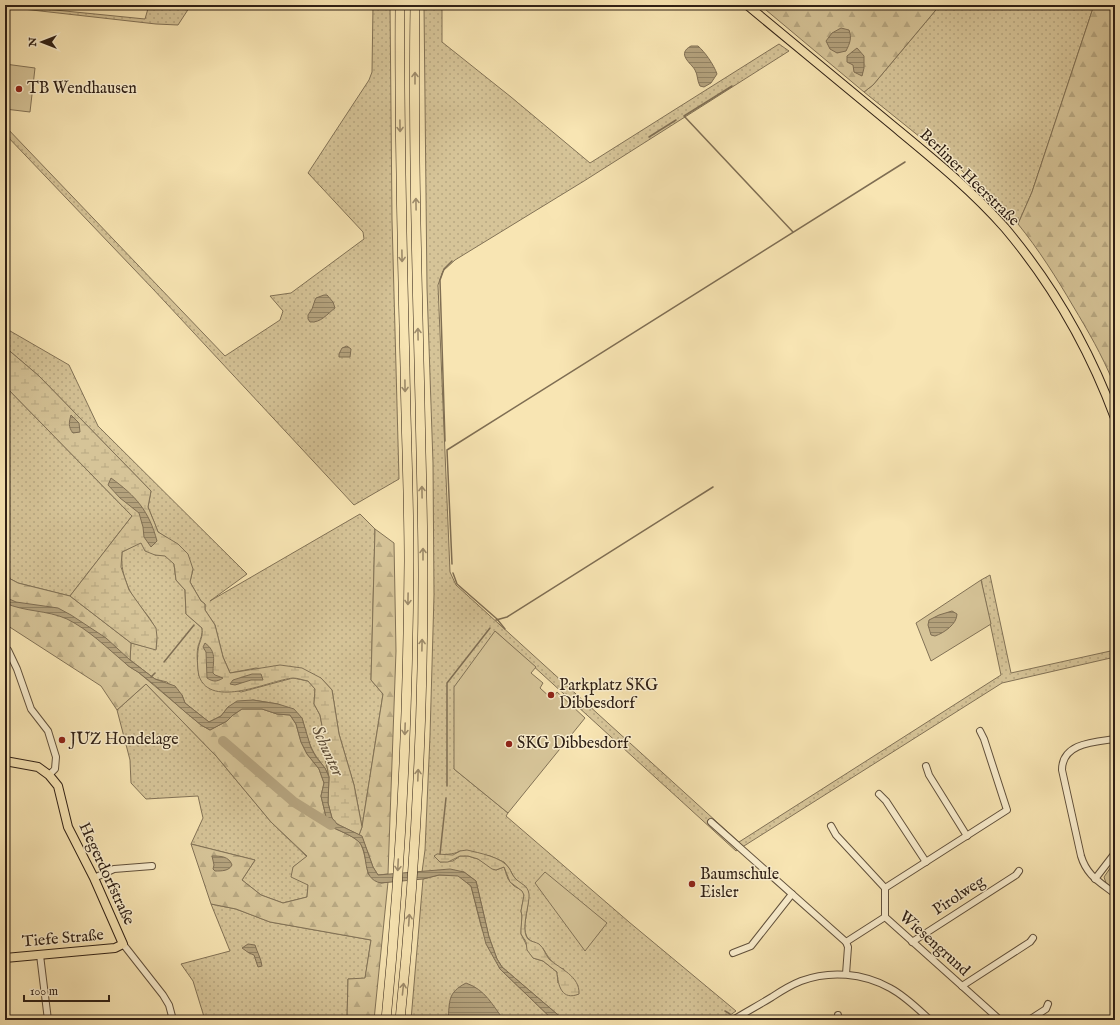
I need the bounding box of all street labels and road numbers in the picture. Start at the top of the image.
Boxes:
street label: Berliner Heerstraße [915,125,1023,231]
street label: Hegerdorfstraße [73,819,139,929]
street label: Pirolweg [929,872,989,920]
street label: Wiesengrund [895,907,974,981]
street label: Tiefe Straße [21,925,105,953]

